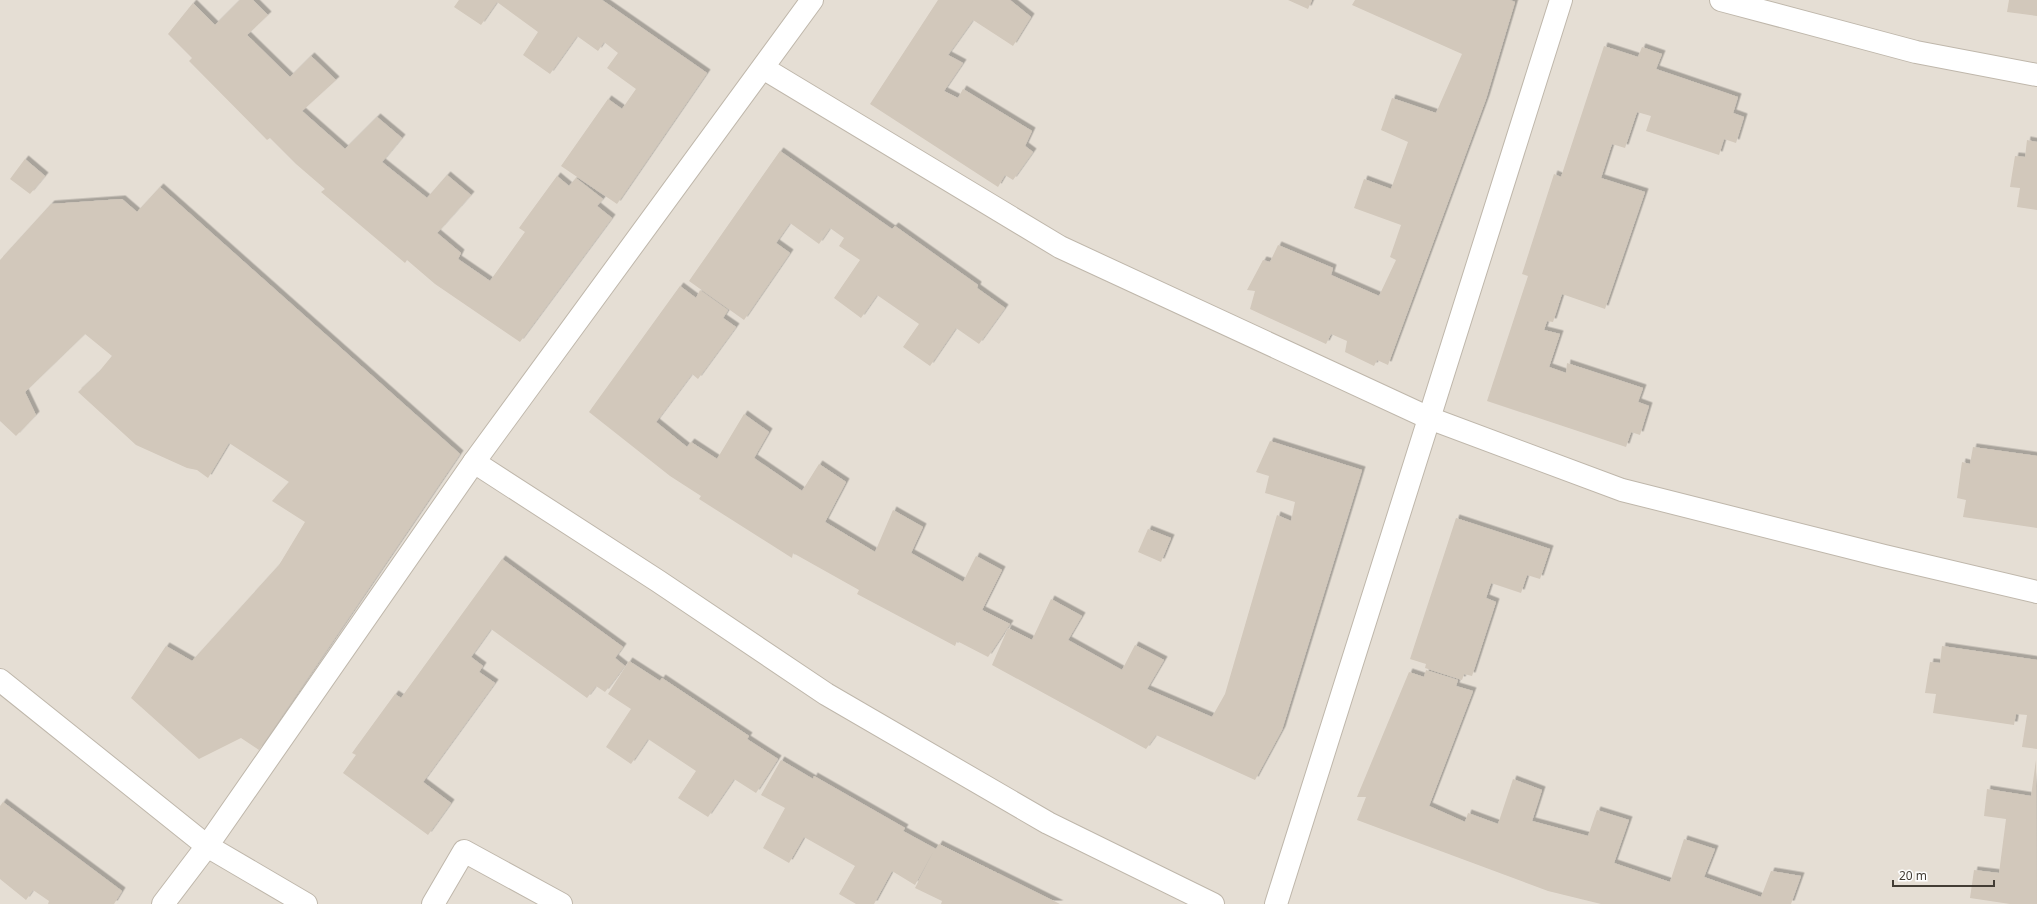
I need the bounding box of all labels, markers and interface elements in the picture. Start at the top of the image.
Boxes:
scale bar [1893,862,1994,888]
text: 20 m [1899,867,1927,884]

